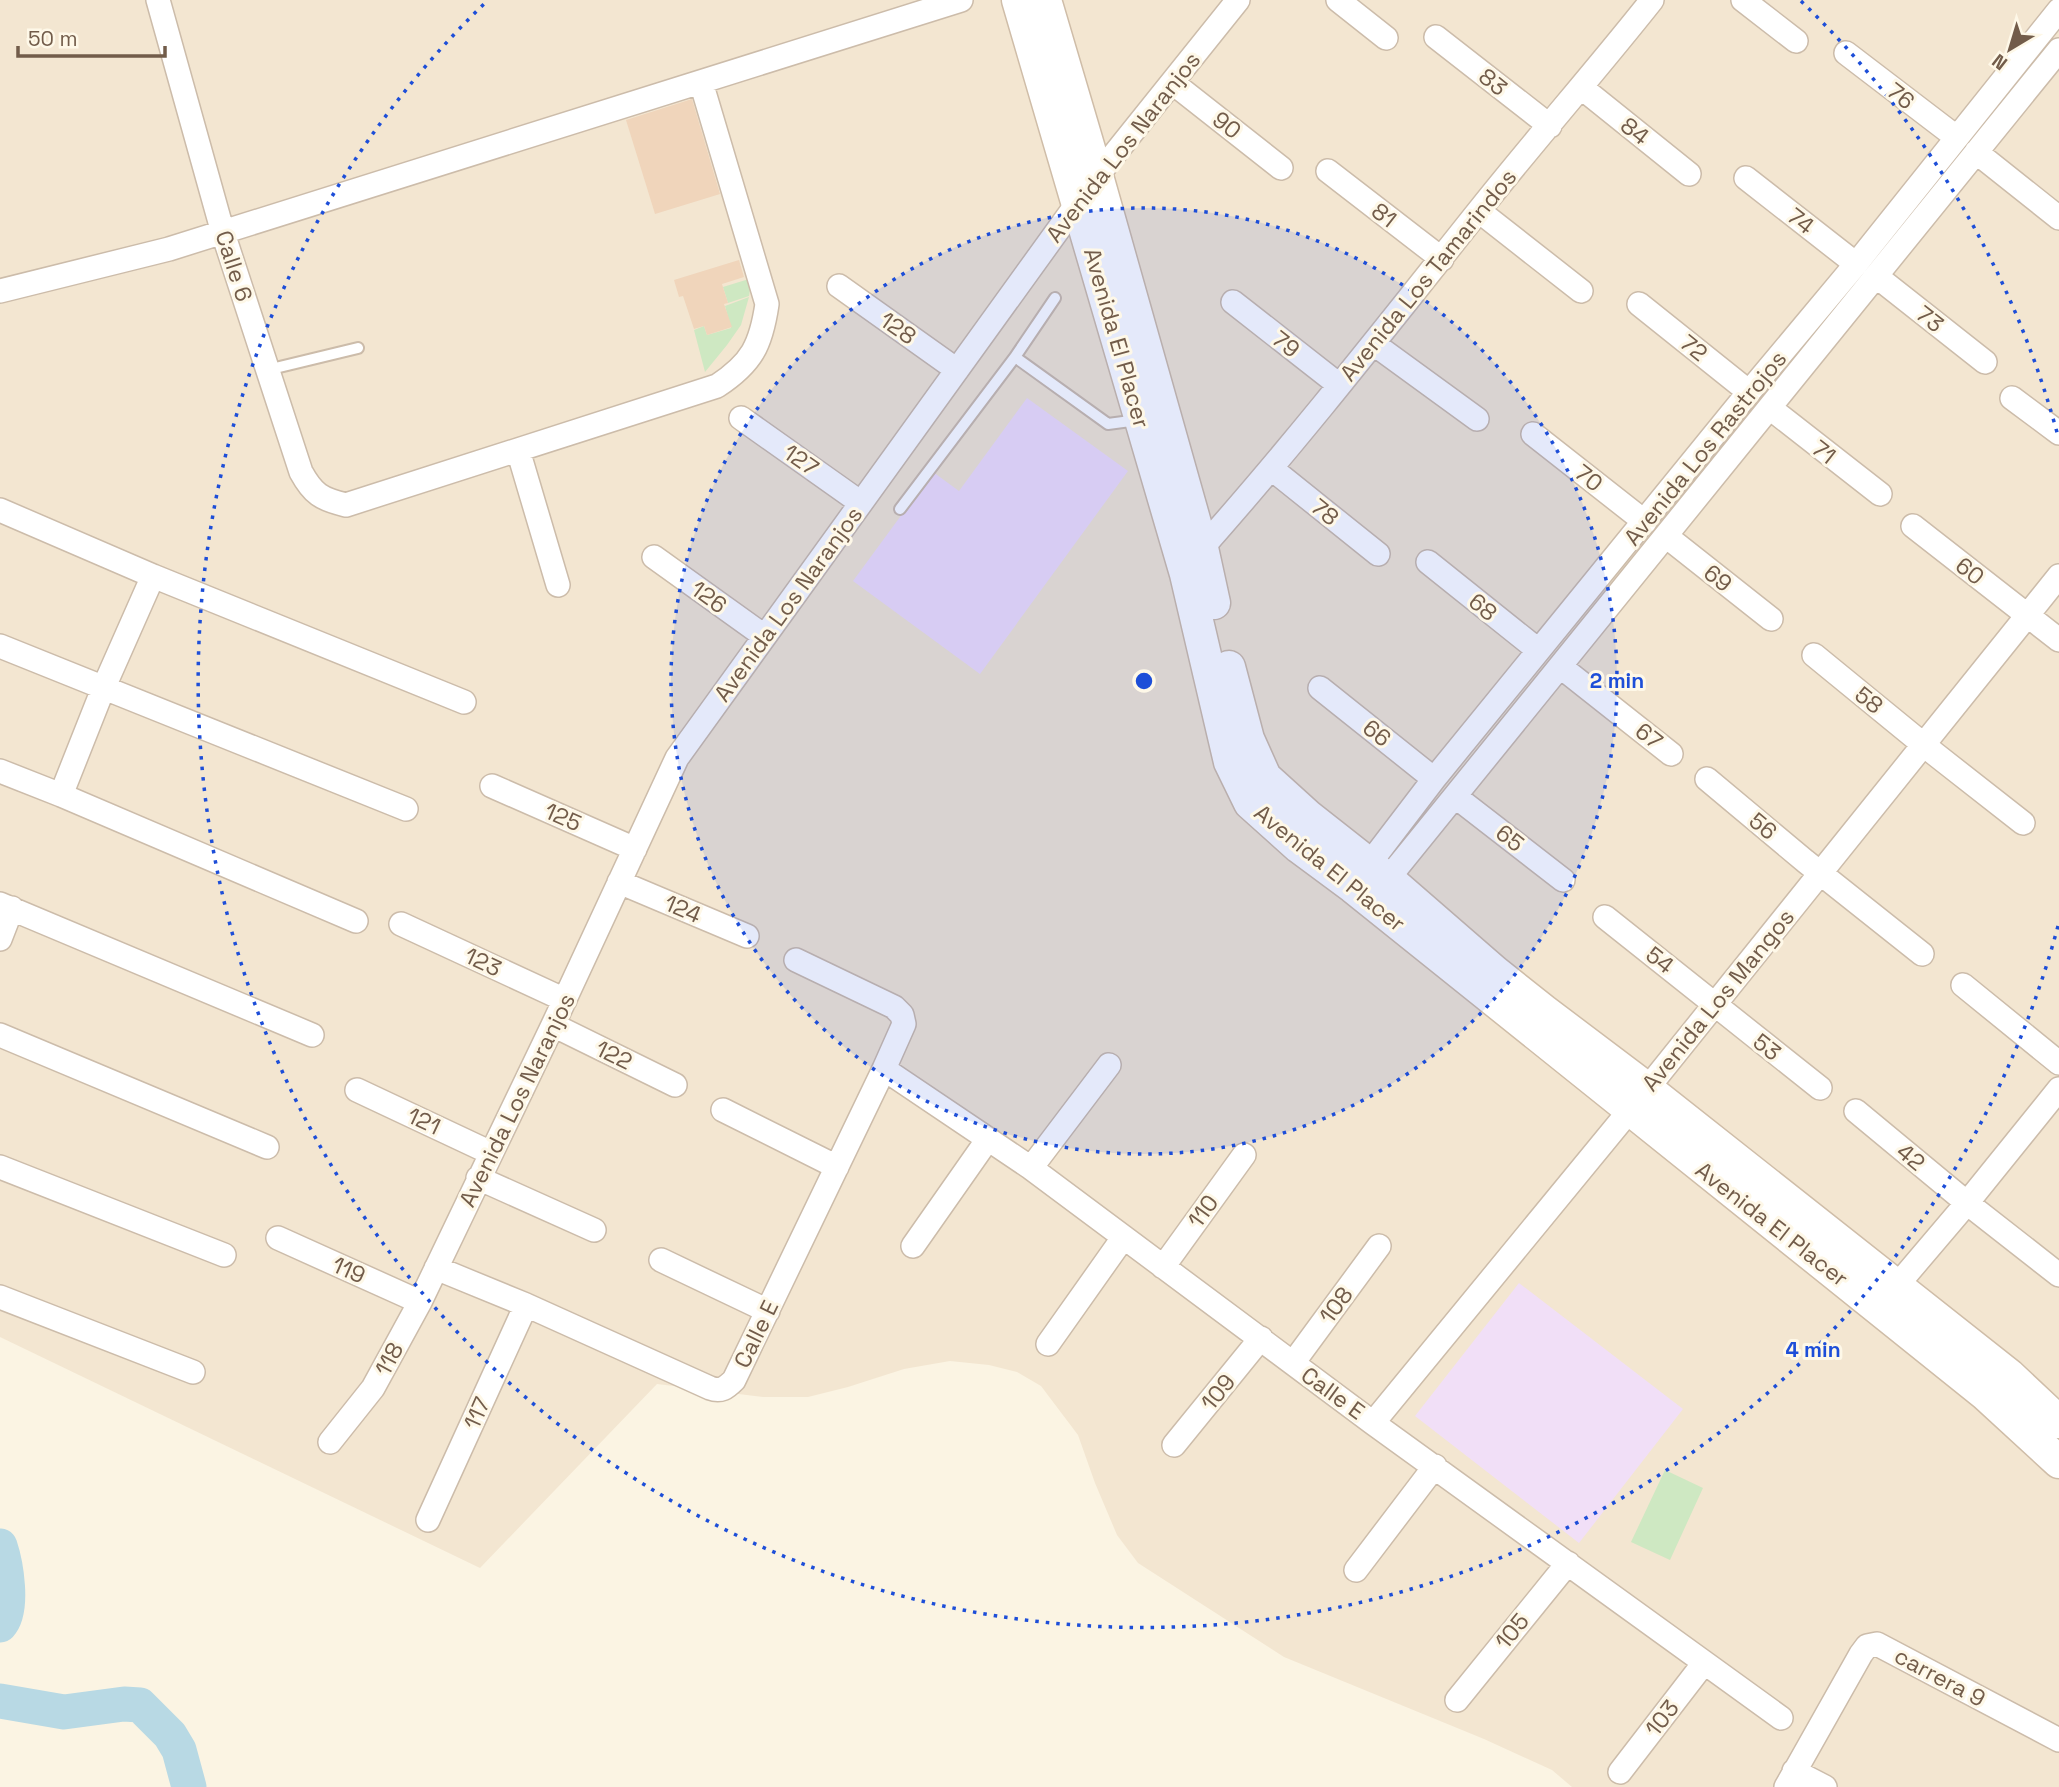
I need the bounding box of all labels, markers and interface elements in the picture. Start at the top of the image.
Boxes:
scale bar [18,14,164,58]
north arrow [1975,14,2045,84]
text: 50 m [28,25,78,52]
street label: Avenida Los Naranjos [1039,46,1207,248]
text: N [1987,48,2013,76]
street label: 83 [1473,61,1513,103]
street label: 76 [1881,76,1921,116]
street label: 90 [1206,104,1248,146]
street label: 84 [1614,110,1656,152]
street label: Avenida Los Tamarindos [1333,163,1523,387]
street label: 81 [1365,196,1403,234]
street label: 74 [1782,201,1820,241]
street label: Calle 6 [208,227,260,305]
street label: Avenida El Placer [1077,244,1157,432]
street label: 73 [1910,299,1950,339]
street label: 128 [874,305,922,351]
street label: 79 [1266,324,1306,364]
street label: 72 [1674,328,1714,368]
street label: Avenida Los Rastrojos [1617,344,1793,552]
street label: 71 [1806,433,1842,471]
street label: 127 [778,437,824,483]
street label: 70 [1569,458,1609,498]
street label: 78 [1305,492,1345,532]
street label: Avenida Los Naranjos [707,500,869,708]
street label: 60 [1949,550,1991,592]
street label: 69 [1698,558,1738,598]
street label: 126 [685,574,733,620]
street label: 68 [1463,586,1503,628]
text: 2 min [1590,667,1644,694]
centre of rings [1132,669,1156,693]
street label: 58 [1849,679,1889,721]
street label: 66 [1357,713,1397,753]
street label: 67 [1629,716,1669,756]
street label: 125 [540,796,586,838]
street label: Avenida El Placer [1248,798,1412,938]
street label: 56 [1743,806,1783,846]
street label: 65 [1490,818,1530,858]
street label: 124 [660,888,706,930]
street label: Avenida Los Mangos [1635,903,1801,1097]
street label: 54 [1640,940,1680,980]
street label: 123 [460,941,506,983]
street label: Avenida Los Naranjos [452,988,582,1212]
street label: 53 [1747,1027,1787,1067]
street label: 122 [591,1033,637,1077]
street label: 121 [403,1100,445,1142]
street label: 42 [1891,1136,1931,1178]
street label: Avenida El Placer [1689,1155,1855,1293]
street label: 110 [1181,1188,1225,1234]
street label: 119 [328,1250,370,1290]
street label: 108 [1312,1281,1360,1329]
street label: Calle E [727,1295,785,1373]
text: 4 min [1785,1336,1841,1363]
street label: 118 [368,1337,410,1381]
street label: Calle E [1295,1360,1371,1426]
street label: 109 [1194,1368,1242,1416]
street label: 117 [457,1392,497,1434]
street label: 105 [1488,1607,1536,1655]
street label: carrera 9 [1889,1641,1991,1713]
street label: 103 [1638,1694,1686,1742]

